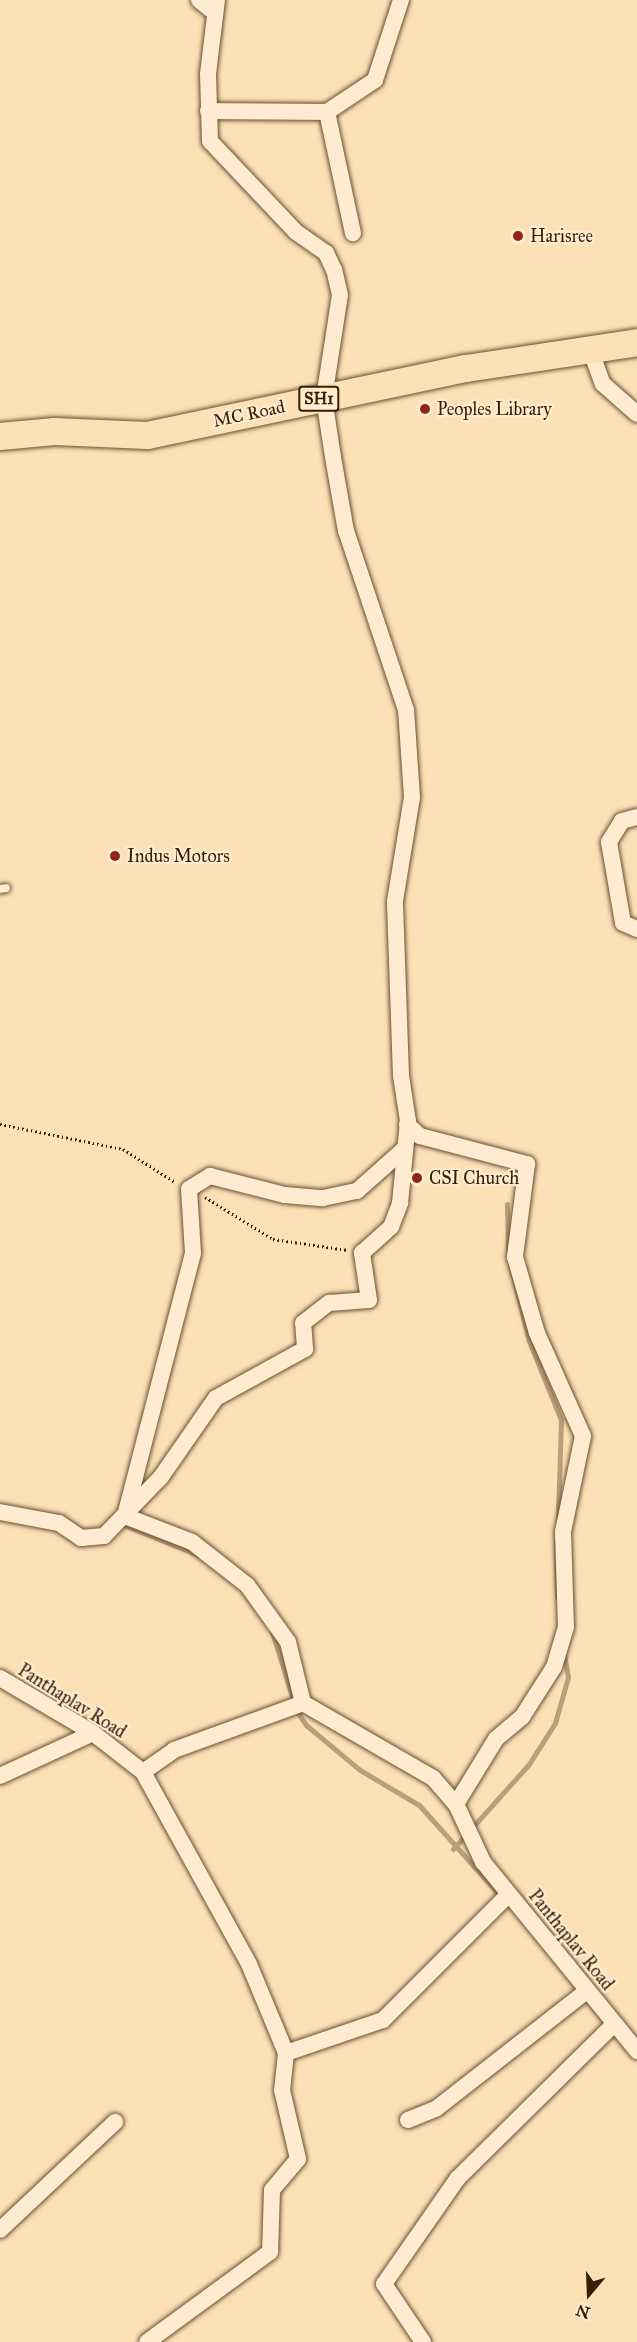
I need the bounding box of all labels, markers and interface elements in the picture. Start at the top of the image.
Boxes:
place label: Harisree [530,225,593,247]
marker: Harisree [511,229,525,243]
road number: SH1 [298,386,340,412]
street label: MC Road [211,396,287,432]
place label: Peoples Library [437,398,552,420]
marker: Peoples Library [418,402,432,416]
place label: Indus Motors [127,845,230,867]
marker: Indus Motors [108,849,122,863]
place label: CSI Church [429,1167,519,1189]
marker: CSI Church [410,1171,424,1185]
street label: Panthaplav Road [14,1659,130,1743]
street label: Panthaplav Road [524,1885,618,1995]
north arrow [559,2264,619,2324]
text: N [573,2300,592,2323]

